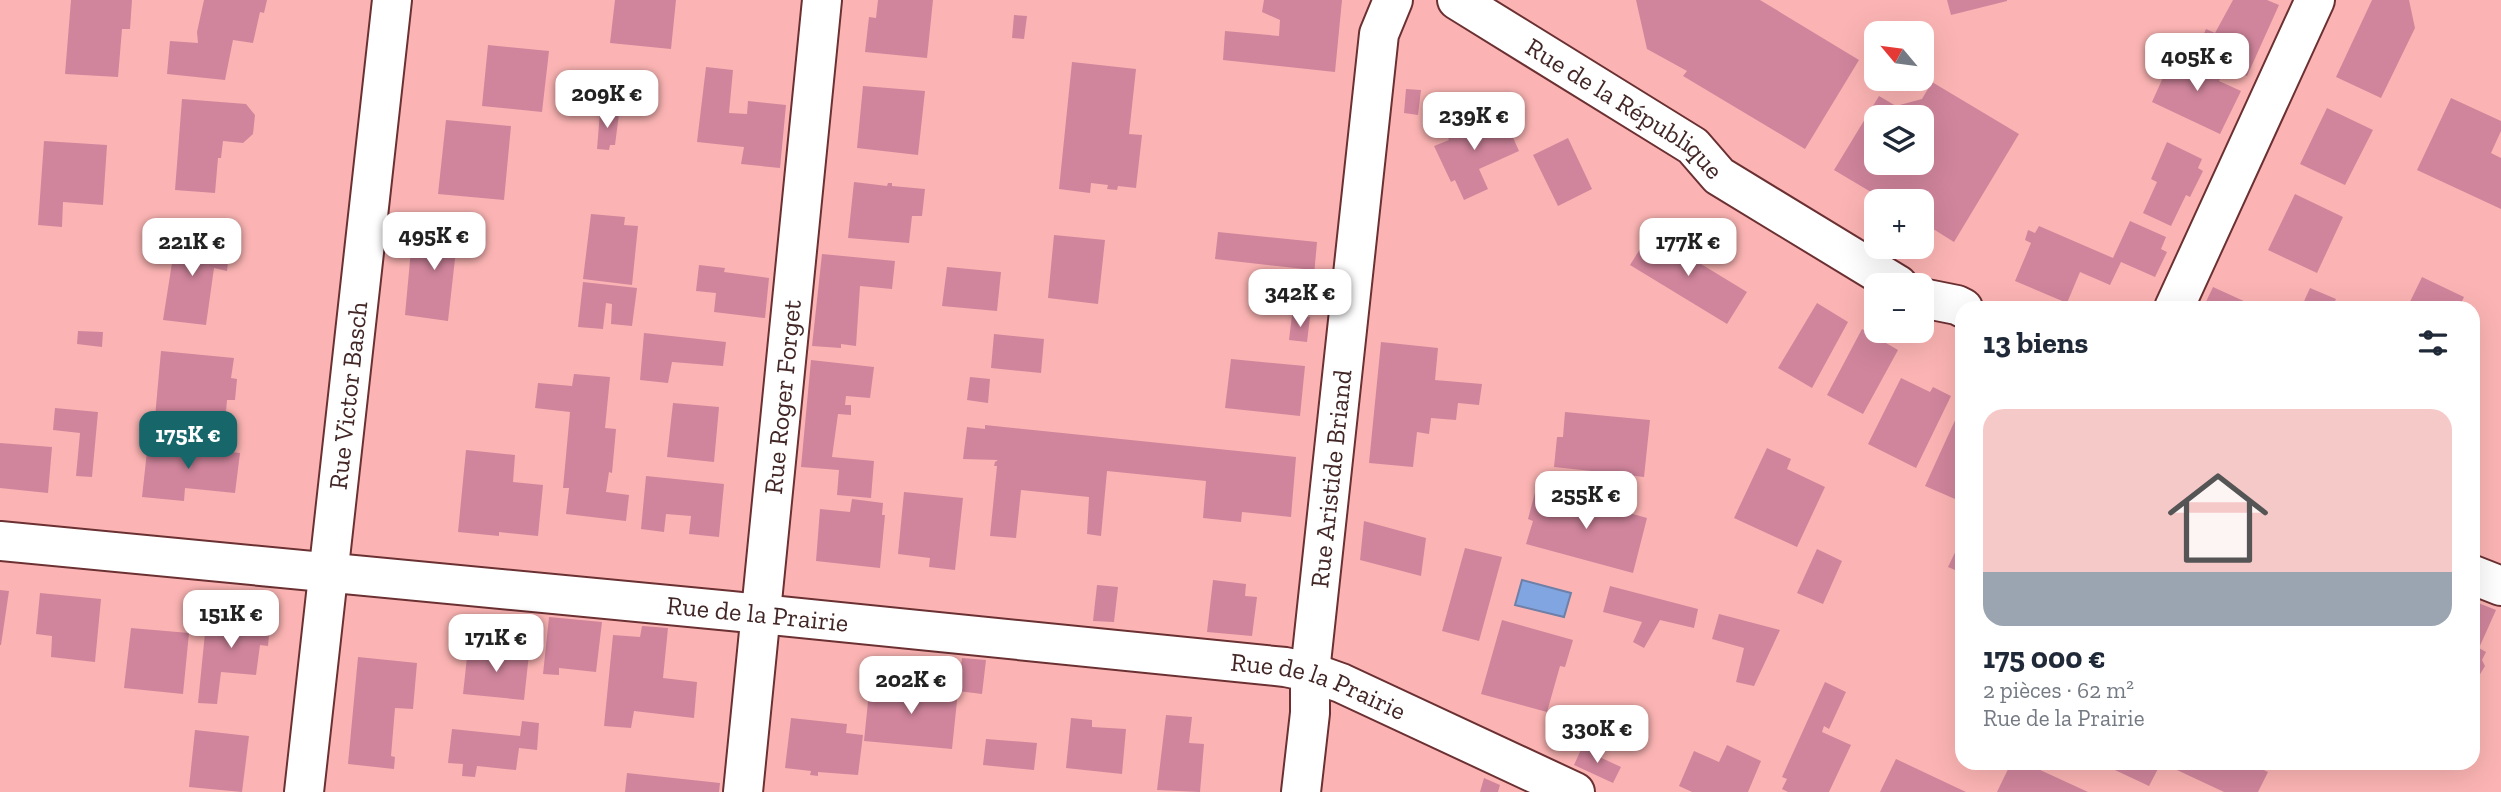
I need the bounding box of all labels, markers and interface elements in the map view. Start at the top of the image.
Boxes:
north arrow [1864,21,1934,91]
map controls [1864,21,1934,343]
street label: Rue de la République [1520,31,1730,186]
pin: 405K € [2140,34,2254,93]
text: 405K € [2161,42,2233,70]
pin: 209K € [550,71,664,130]
text: 209K € [571,79,643,107]
pin: 239K € [1417,92,1531,152]
text: 239K € [1439,101,1509,129]
button: layers [1864,105,1934,175]
button: + [1864,189,1934,259]
pin: 495K € [377,212,491,272]
pin: 221K € [135,218,249,278]
pin: 177K € [1631,218,1745,278]
text: 495K € [399,221,469,249]
text: 221K € [158,227,226,255]
text: 177K € [1655,227,1721,255]
pin: 342K € [1243,270,1357,329]
button: − [1864,273,1934,343]
text: 342K € [1264,278,1336,306]
street label: Rue Roger Forget [757,298,808,496]
street label: Rue Victor Basch [322,299,374,491]
icon: filters [2414,324,2452,362]
text: 13 biens [1983,325,2088,361]
street label: Rue Aristide Briand [1303,368,1359,589]
pin: 175K € [131,412,245,471]
text: 175K € [155,420,221,448]
icon: home [2155,455,2281,581]
pin: 255K € [1529,472,1643,531]
text: 255K € [1551,480,1621,508]
street label: Rue de la Prairie [665,589,850,639]
pin: 151K € [174,590,288,650]
text: 151K € [199,599,263,627]
pin: 171K € [439,614,553,674]
text: 171K € [465,623,527,651]
text: 175 000 € [1983,640,2106,676]
street label: Rue de la Prairie [1229,646,1411,727]
pin: 202K € [854,656,968,716]
text: 202K € [875,665,947,693]
text: 2 pièces · 62 m² [1983,676,2134,704]
text: Rue de la Prairie [1983,704,2145,732]
pin: 330K € [1540,706,1654,765]
text: 330K € [1561,714,1633,742]

